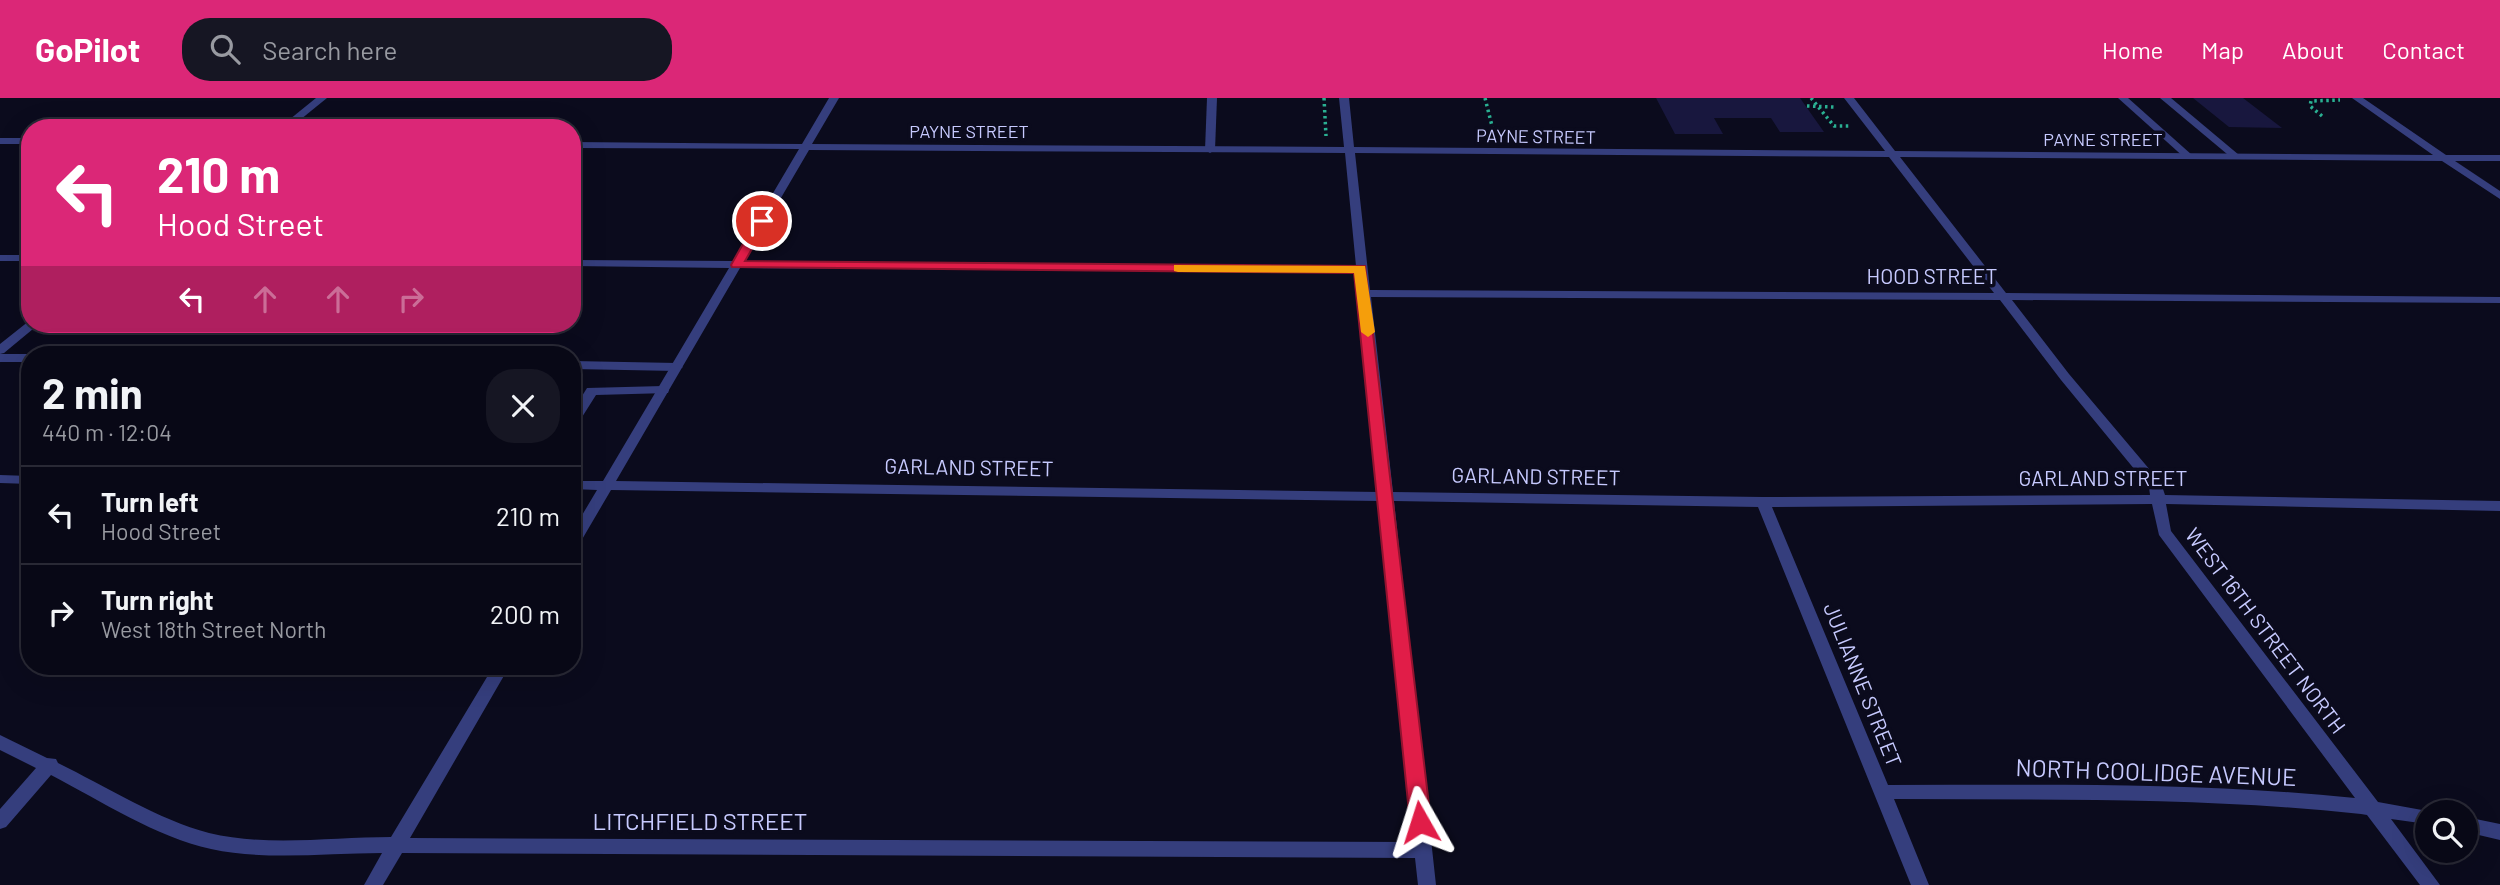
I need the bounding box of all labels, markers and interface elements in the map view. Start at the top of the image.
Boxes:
search box [182,18,672,81]
text: GoPilot [35,29,140,69]
icon: search [206,30,244,68]
text: Search here [262,34,397,65]
text: Home [2102,35,2163,64]
text: Map [2201,35,2244,64]
text: About [2282,35,2344,64]
text: Contact [2382,35,2465,64]
street label: PAYNE STREET [909,120,1029,142]
street label: PAYNE STREET [1476,124,1596,148]
street label: PAYNE STREET [2043,128,2163,150]
text: 210 m [157,144,280,203]
icon: left [42,147,133,238]
pin [732,191,792,251]
icon: arrive [743,202,781,240]
text: Hood Street [157,204,324,242]
street label: HOOD STREET [1866,263,1998,288]
icon: left [173,280,211,318]
icon: ahead [246,280,284,318]
icon: ahead [319,280,357,318]
icon: right [392,280,430,318]
text: 2 min [42,367,143,417]
button: close [486,369,560,443]
text: 440 m · 12:04 [42,418,172,446]
street label: GARLAND STREET [884,453,1054,480]
street label: GARLAND STREET [1451,462,1621,489]
street label: GARLAND STREET [2018,465,2188,490]
text: Turn left [101,486,199,517]
icon: left [42,496,80,534]
text: 210 m [496,500,560,531]
text: Hood Street [101,517,221,545]
street label: WEST 16TH STREET NORTH [2181,522,2352,738]
text: Turn right [101,584,214,615]
icon: right [42,594,80,632]
text: 200 m [490,598,560,629]
street label: JULIANNE STREET [1819,599,1908,770]
text: West 18th Street North [101,615,326,643]
street label: NORTH COOLIDGE AVENUE [2015,752,2297,791]
position arrow [1383,785,1457,859]
map controls [2415,800,2478,863]
button: search [2415,800,2478,863]
street label: LITCHFIELD STREET [593,806,807,835]

